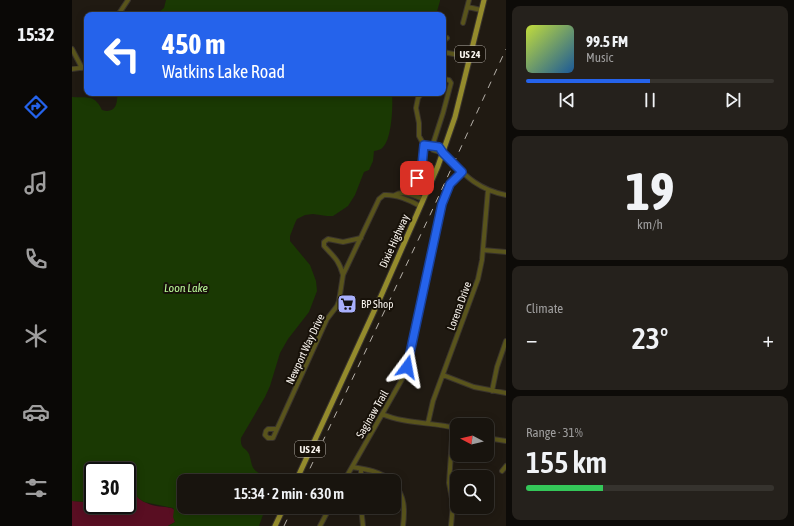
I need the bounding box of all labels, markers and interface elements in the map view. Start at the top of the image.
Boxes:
text: 15:32 [17,24,55,45]
icon: left [96,28,148,80]
text: 450 m [162,28,225,60]
text: 99.5 FM [586,33,628,50]
road number: US 24 [455,46,485,62]
text: Music [586,50,613,65]
text: Watkins Lake Road [162,61,285,82]
icon: previous [556,89,578,111]
icon: pause [639,89,661,111]
icon: next [722,89,744,111]
icon: directions [22,93,50,121]
pin [400,161,434,195]
text: 19 [626,161,674,221]
icon: arrive [406,167,428,189]
icon: music [22,169,50,197]
street label: Dixie Highway [377,212,411,270]
text: km/h [637,217,663,232]
icon: phone [22,245,50,273]
street label: Lorena Drive [445,280,473,332]
water label: Loon Lake [164,281,209,295]
supermarket icon: BP Shop [336,293,358,315]
place label: BP Shop [361,298,393,310]
text: Climate [526,301,563,316]
street label: Newport Way Drive [283,312,327,386]
text: 23° [632,321,668,355]
icon: climate [22,322,50,350]
text: − [526,326,537,352]
text: + [763,326,774,352]
position arrow [386,346,428,388]
street label: Saginaw Trail [353,388,391,440]
icon: car [22,398,50,426]
north arrow [450,418,494,462]
map controls [450,418,494,514]
text: Range · 31% [526,425,583,440]
road number: US 24 [295,441,325,457]
text: 155 km [526,445,607,479]
speed limit sign: 30 [84,462,136,514]
button: search [450,470,494,514]
icon: filters [22,474,50,502]
text: 15:34 · 2 min · 630 m [234,485,344,502]

